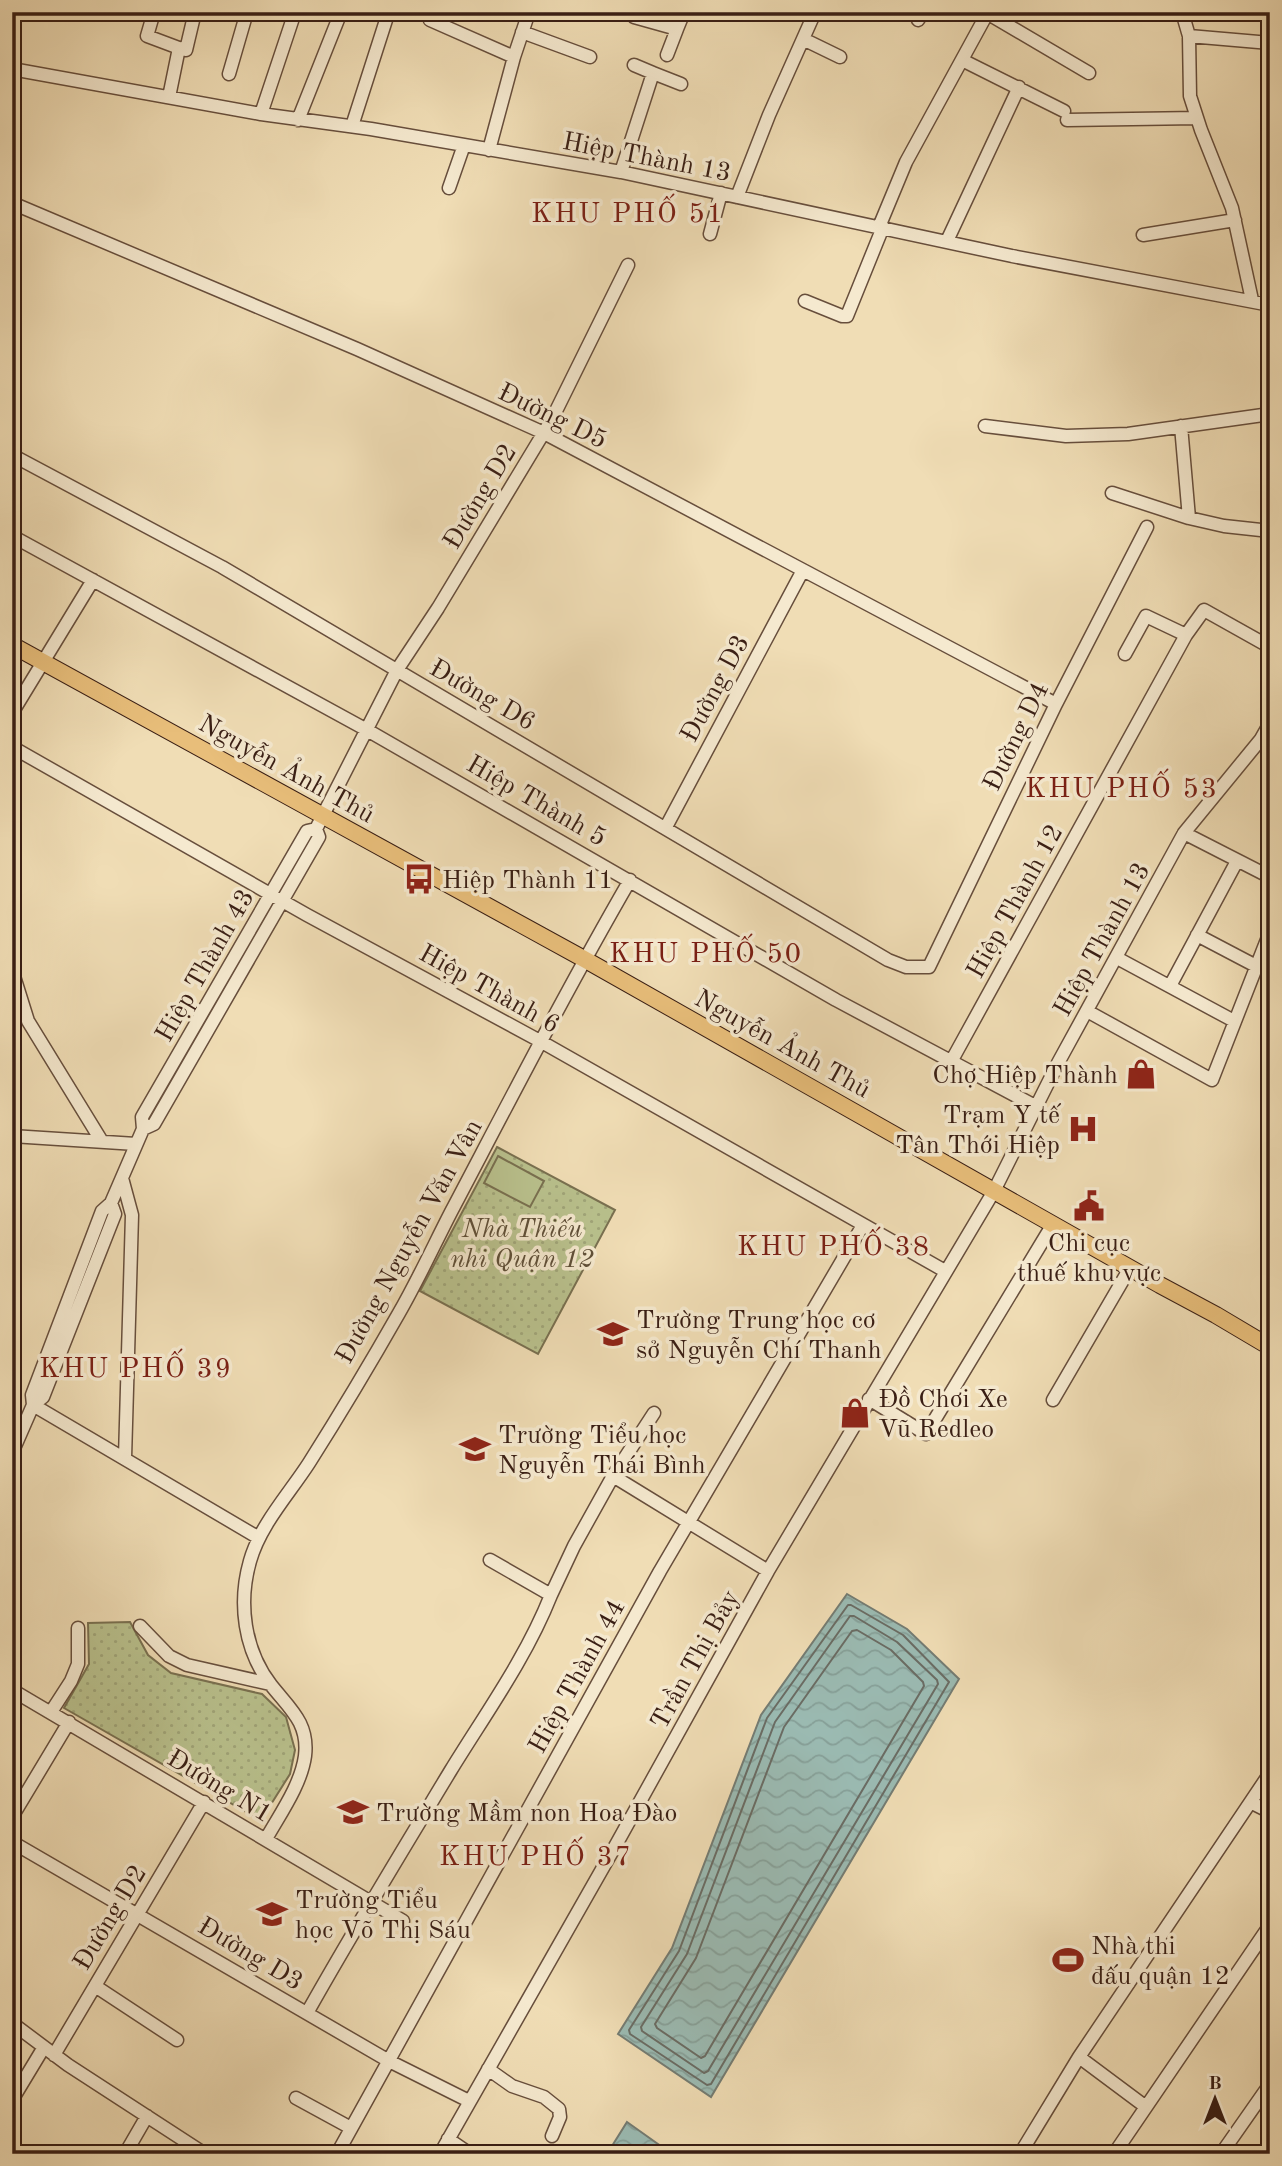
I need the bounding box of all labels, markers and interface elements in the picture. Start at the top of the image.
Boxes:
street label: Hiệp Thành 13 [560,129,733,187]
district label: KHU PHỐ 51 [531,193,725,229]
street label: Đường D5 [494,379,611,454]
street label: Đường D2 [439,440,522,554]
street label: Đường D3 [677,631,755,747]
street label: Đường D6 [425,655,539,736]
street label: Đường D4 [979,678,1054,795]
street label: Nguyễn Ảnh Thủ [194,706,381,829]
street label: Hiệp Thành 5 [462,751,610,852]
district label: KHU PHỐ 53 [1025,768,1219,804]
street label: Hiệp Thành 12 [963,821,1069,983]
street label: Hiệp Thành 13 [1050,859,1156,1021]
bus stop icon: Hiệp Thành 11 [402,862,436,896]
place label: Hiệp Thành 11 [442,868,613,894]
street label: Hiệp Thành 43 [152,885,260,1047]
district label: KHU PHỐ 50 [609,933,803,969]
street label: Hiệp Thành 6 [414,940,564,1039]
street label: Nguyễn Ảnh Thủ [690,981,877,1104]
shop icon: Chợ Hiệp Thành [1124,1057,1158,1091]
place label: Chợ Hiệp Thành [932,1063,1118,1089]
place label: Trạm Y tế Tân Thới Hiệp [895,1103,1062,1159]
hospital icon: Trạm Y tế Tân Thới Hiệp [1066,1112,1100,1146]
street label: Đường Nguyễn Văn Vân [330,1114,488,1369]
public building icon: Chi cục thuế khu vực [1072,1189,1106,1223]
park label: Nhà Thiếu nhi Quận 12 [450,1217,594,1273]
district label: KHU PHỐ 38 [737,1226,931,1262]
place label: Chi cục thuế khu vực [1017,1231,1161,1287]
place label: Trường Trung học cơ sở Nguyễn Chí Thanh [636,1308,882,1364]
school or university icon: Trường Trung học cơ sở Nguyễn Chí Thanh [596,1317,630,1351]
district label: KHU PHỐ 39 [39,1348,233,1384]
place label: Đồ Chơi Xe Vũ Redleo [878,1385,1008,1443]
shop icon: Đồ Chơi Xe Vũ Redleo [838,1396,872,1430]
place label: Trường Tiểu học Nguyễn Thái Bình [498,1422,706,1479]
school or university icon: Trường Tiểu học Nguyễn Thái Bình [458,1432,492,1466]
street label: Trần Thị Bảy [645,1585,745,1734]
street label: Hiệp Thành 44 [525,1596,631,1758]
street label: Đường N1 [162,1745,276,1828]
school or university icon: Trường Mầm non Hoa Đào [336,1795,370,1829]
place label: Trường Mầm non Hoa Đào [376,1799,677,1827]
district label: KHU PHỐ 37 [439,1836,633,1872]
street label: Đường D2 [69,1861,152,1975]
place label: Trường Tiểu học Võ Thị Sáu [295,1887,471,1944]
school or university icon: Trường Tiểu học Võ Thị Sáu [255,1897,289,1931]
street label: Đường D3 [193,1913,307,1996]
place label: Nhà thi đấu quận 12 [1091,1934,1230,1990]
sports icon: Nhà thi đấu quận 12 [1051,1943,1085,1977]
north arrow [1180,2064,1250,2134]
text: B [1208,2075,1222,2094]

